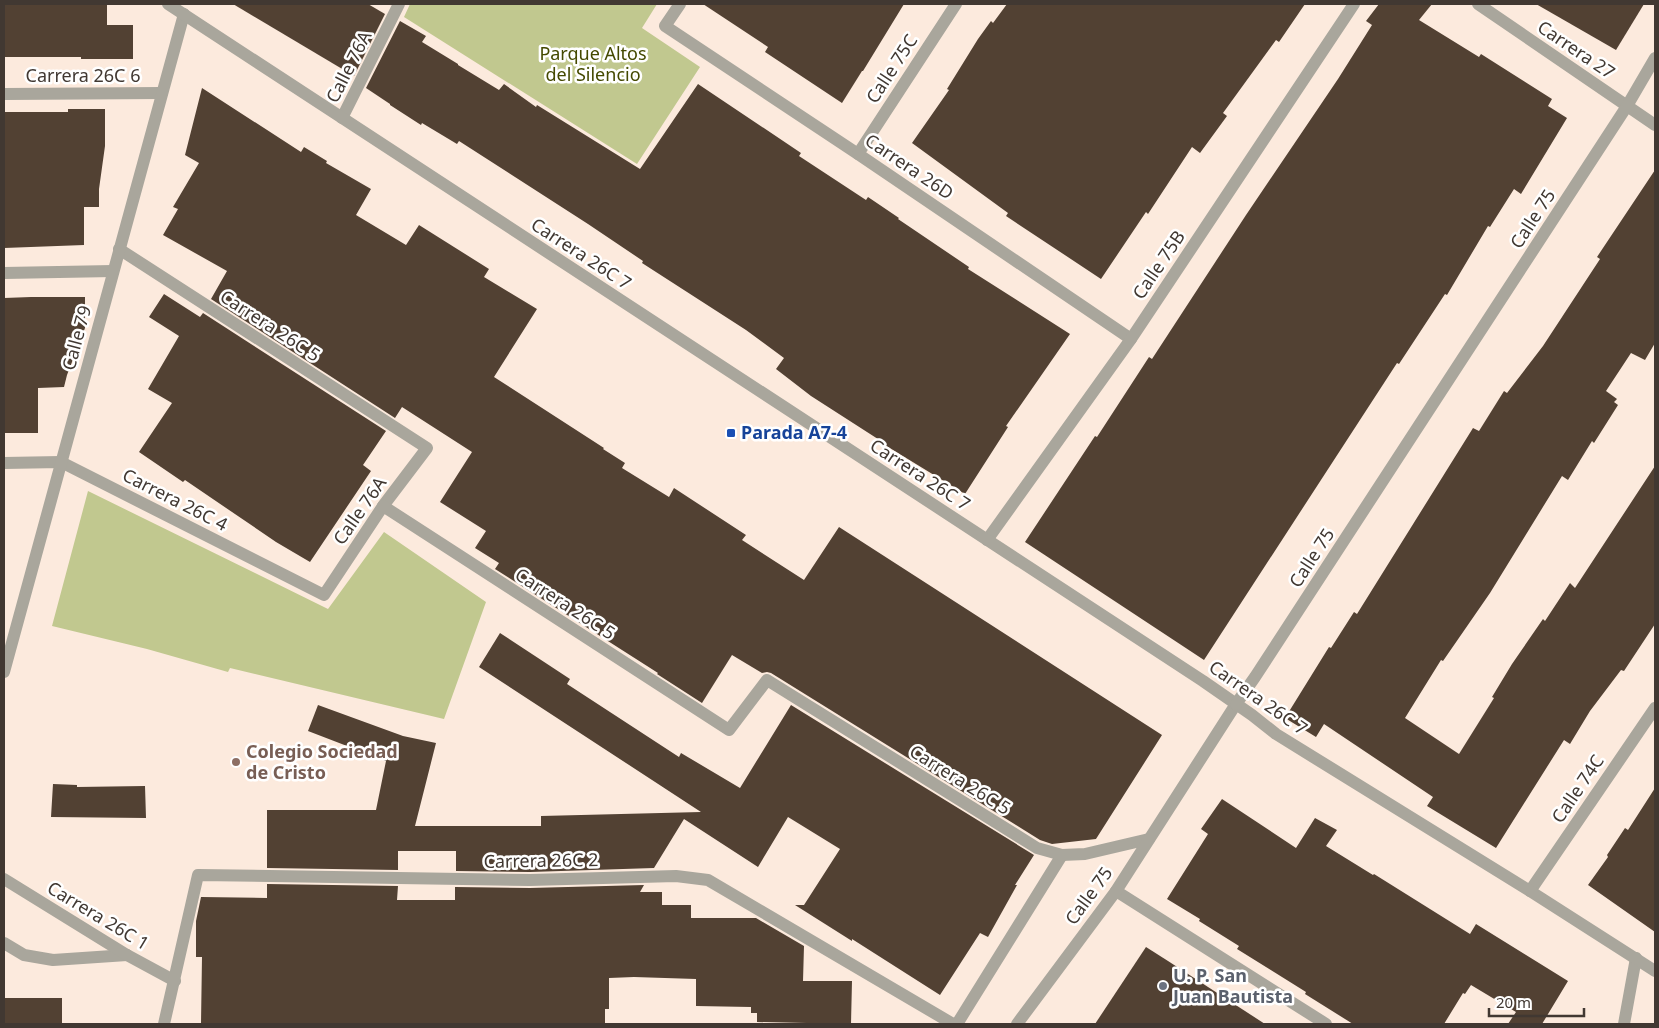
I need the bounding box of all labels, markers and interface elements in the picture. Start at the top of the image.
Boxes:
street label: Carrera 27 [1533,14,1620,84]
street label: Calle 76A [320,26,377,107]
street label: Calle 75C [860,29,922,108]
park label: Parque Altos del Silencio [539,41,647,86]
street label: Carrera 26C 6 [26,63,140,87]
street label: Carrera 26D [861,128,958,205]
street label: Calle 75 [1504,184,1560,253]
street label: Carrera 26C 7 [527,212,636,295]
street label: Calle 75B [1126,225,1190,303]
street label: Carrera 26C 5 [216,284,325,367]
street label: Calle 79 [56,303,96,373]
place label: Parada A7-4 [741,420,847,444]
marker: Parada A7-4 [725,427,737,439]
street label: Carrera 26C 7 [866,433,975,516]
street label: Carrera 26C 4 [119,462,232,536]
street label: Calle 76A [327,471,392,549]
street label: Calle 75 [1283,523,1339,592]
street label: Carrera 26C 5 [511,562,620,645]
street label: Carrera 26C 7 [1205,654,1313,740]
place label: Colegio Sociedad de Cristo [246,739,398,784]
street label: Carrera 26C 5 [905,739,1016,820]
street label: Calle 74C [1546,750,1609,827]
marker: Colegio Sociedad de Cristo [230,756,242,768]
street label: Carrera 26C 2 [483,847,599,873]
street label: Calle 75 [1059,862,1117,929]
street label: Carrera 26C 1 [43,875,154,955]
place label: U. P. San Juan Bautista [1171,963,1293,1008]
marker: U. P. San Juan Bautista [1157,980,1169,992]
scale bar [1489,986,1584,1018]
text: 20 m [1496,992,1531,1012]

